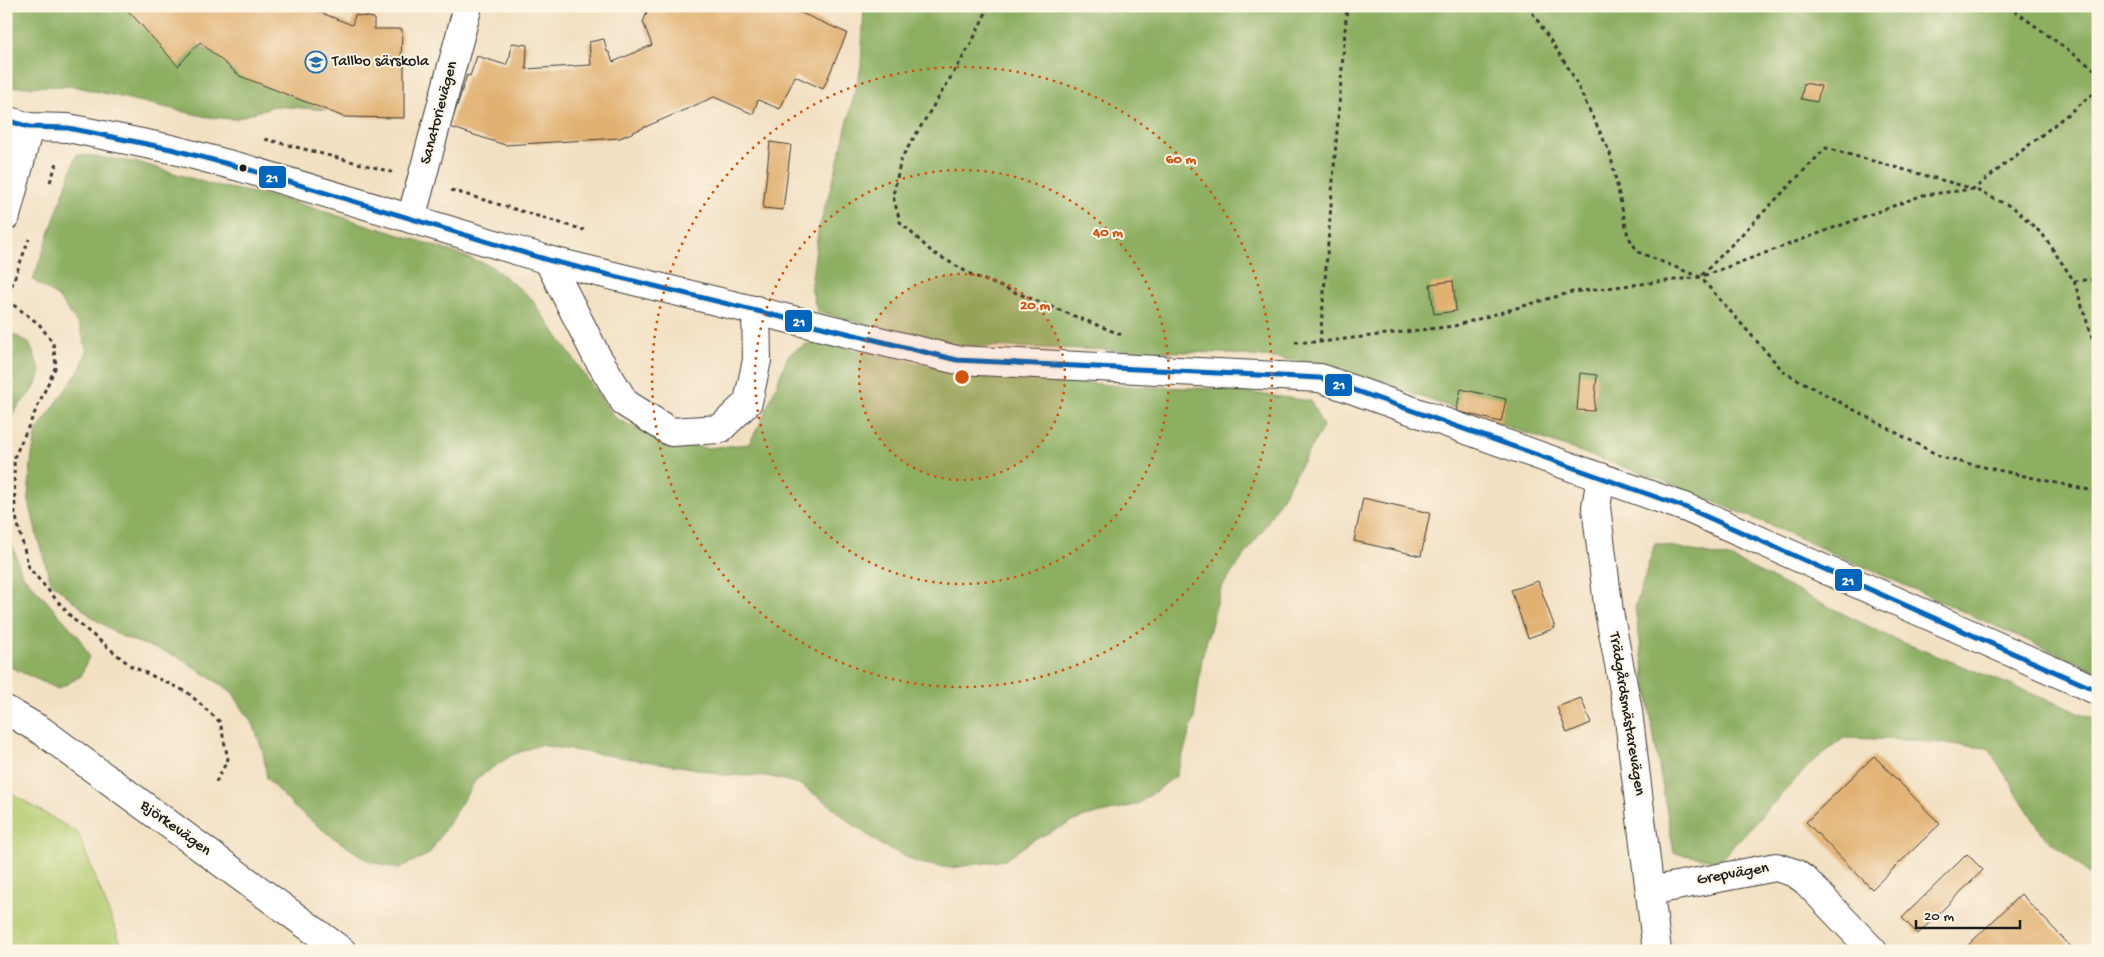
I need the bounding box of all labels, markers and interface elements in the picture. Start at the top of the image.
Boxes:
school or university icon: Tallbo särskola [304,50,328,74]
place label: Tallbo särskola [331,53,430,72]
street label: Sanatorievägen [417,59,463,167]
text: 60 m [1166,151,1197,169]
unlabelled marker [238,163,248,173]
line badge: 21 [258,165,287,189]
text: 21 [266,171,279,188]
text: 40 m [1092,224,1123,242]
text: 20 m [1020,297,1050,315]
line badge: 21 [784,309,813,333]
text: 21 [793,315,806,332]
centre of rings [953,368,971,386]
line badge: 21 [1324,373,1353,397]
text: 21 [1333,378,1346,395]
line badge: 21 [1834,568,1863,592]
text: 21 [1842,574,1855,591]
street label: Trädgårdsmästarevägen [1604,630,1648,798]
street label: Björkevägen [135,796,215,861]
street label: Grepvägen [1696,859,1771,891]
scale bar [1916,897,2020,929]
text: 20 m [1924,908,1954,926]

